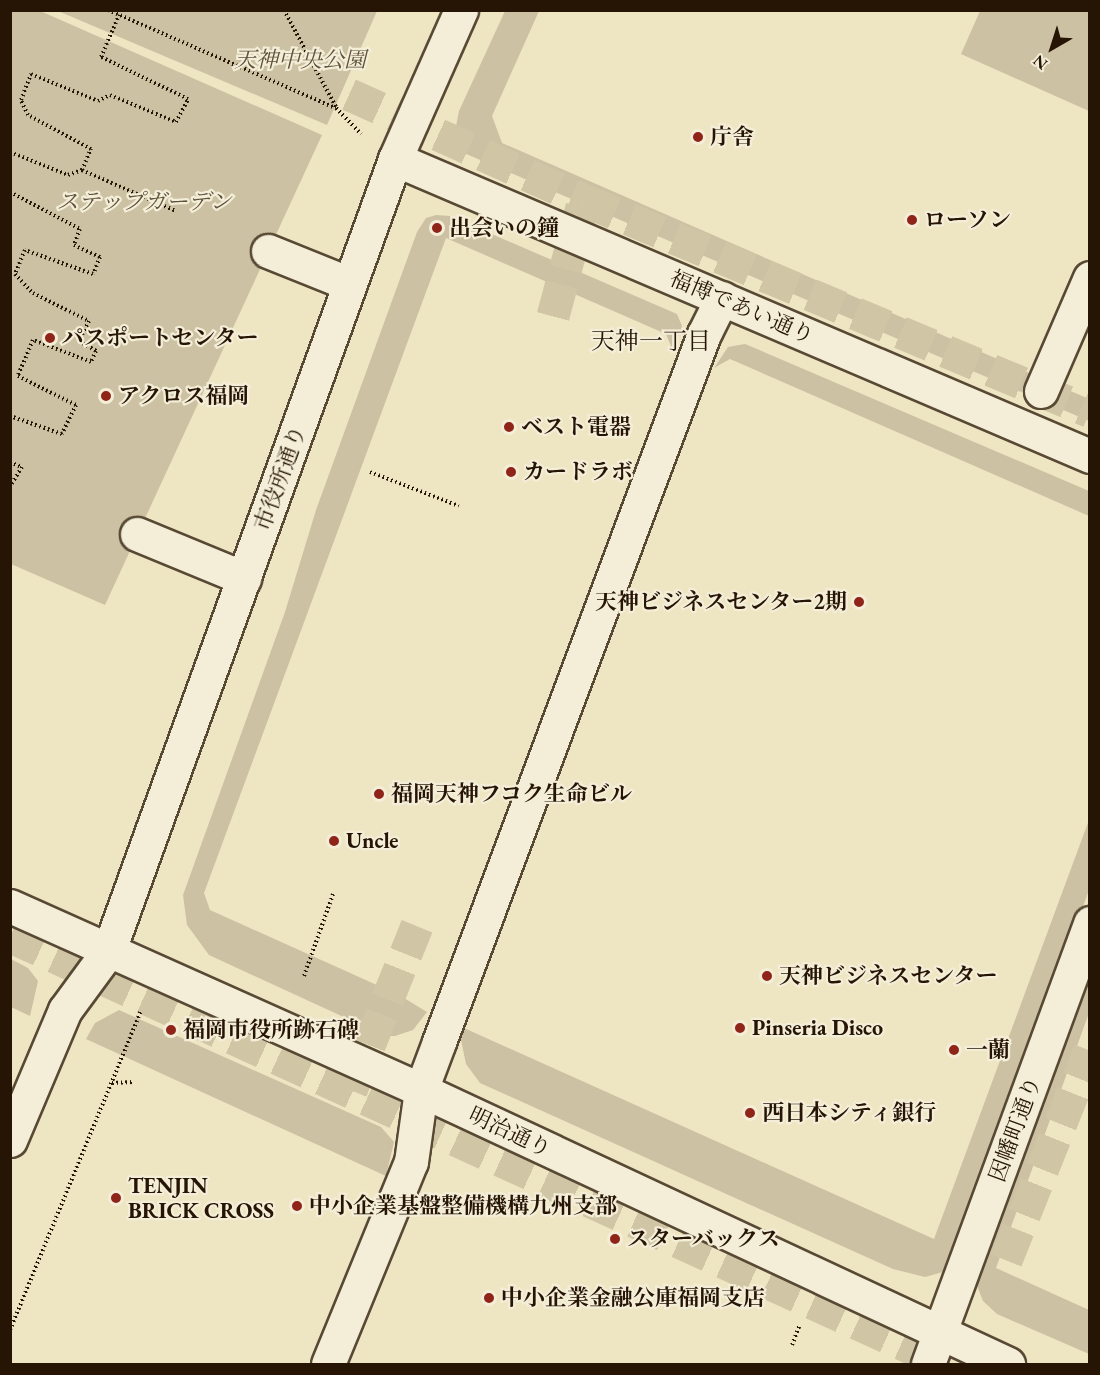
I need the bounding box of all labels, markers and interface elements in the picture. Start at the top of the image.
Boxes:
north arrow [1022,18,1082,78]
park label: 天神中央公園 [234,47,366,73]
text: N [1029,50,1052,75]
place label: 庁舎 [710,124,754,150]
marker: 庁舎 [691,130,705,144]
park label: ステップガーデン [56,189,232,215]
place label: ローソン [924,207,1012,233]
marker: ローソン [905,213,919,227]
place label: 出会いの鐘 [449,215,559,241]
marker: 出会いの鐘 [430,221,444,235]
street label: 福博であい通り [666,265,818,349]
place label: パスポートセンター [62,325,260,351]
district label: 天神一丁目 [591,327,711,355]
marker: パスポートセンター [43,331,57,345]
place label: アクロス福岡 [118,383,250,409]
marker: アクロス福岡 [99,389,113,403]
place label: ベスト電器 [521,414,631,440]
marker: ベスト電器 [502,420,516,434]
street label: 市役所通り [249,422,311,534]
place label: カードラボ [523,459,633,485]
marker: カードラボ [504,465,518,479]
place label: 天神ビジネスセンター2期 [593,589,847,615]
marker: 天神ビジネスセンター2期 [852,595,866,609]
place label: 福岡天神フコク生命ビル [391,781,633,807]
marker: 福岡天神フコク生命ビル [372,787,386,801]
place label: Uncle [346,828,399,854]
marker: Uncle [327,834,341,848]
place label: 天神ビジネスセンター [779,963,999,989]
marker: 天神ビジネスセンター [760,969,774,983]
place label: Pinseria Disco [752,1015,883,1041]
place label: 福岡市役所跡石碑 [183,1017,359,1043]
marker: Pinseria Disco [733,1021,747,1035]
marker: 福岡市役所跡石碑 [164,1023,178,1037]
place label: 一蘭 [966,1037,1010,1063]
marker: 一蘭 [947,1043,961,1057]
street label: 因幡町通り [984,1073,1046,1185]
place label: 西日本シティ銀行 [762,1100,938,1126]
street label: 明治通り [465,1101,555,1163]
marker: 西日本シティ銀行 [743,1106,757,1120]
place label: TENJIN BRICK CROSS [128,1172,274,1224]
marker: TENJIN BRICK CROSS [109,1191,123,1205]
place label: 中小企業基盤整備機構九州支部 [309,1193,617,1219]
marker: 中小企業基盤整備機構九州支部 [290,1199,304,1213]
place label: スターバックス [627,1226,781,1252]
marker: スターバックス [608,1232,622,1246]
place label: 中小企業金融公庫福岡支店 [501,1285,765,1311]
marker: 中小企業金融公庫福岡支店 [482,1291,496,1305]

